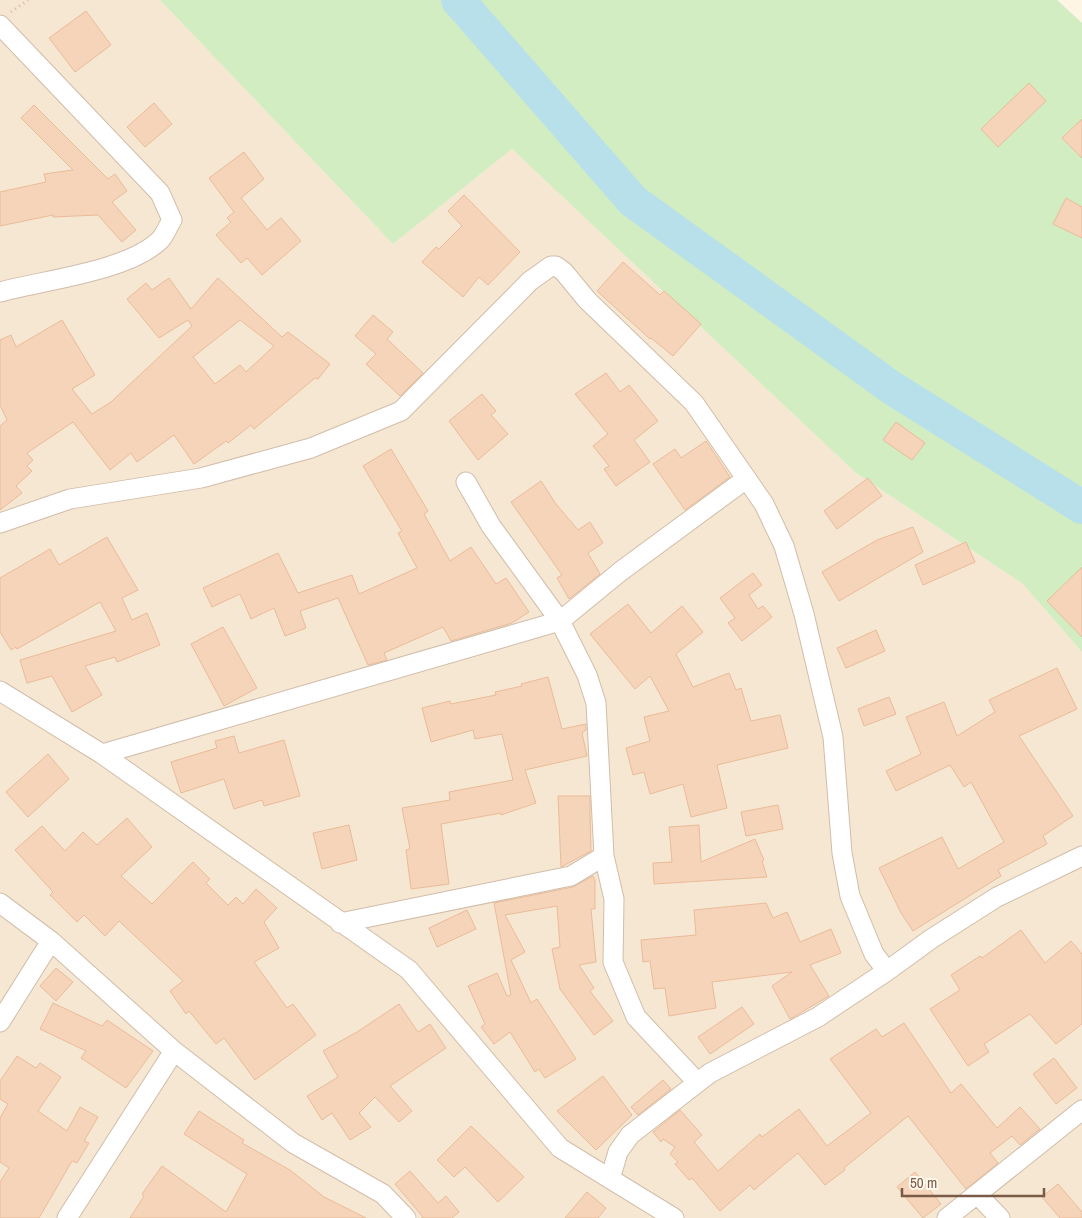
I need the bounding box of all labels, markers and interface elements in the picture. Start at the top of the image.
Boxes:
scale bar [902,1166,1044,1198]
text: 50 m [910,1172,937,1193]

